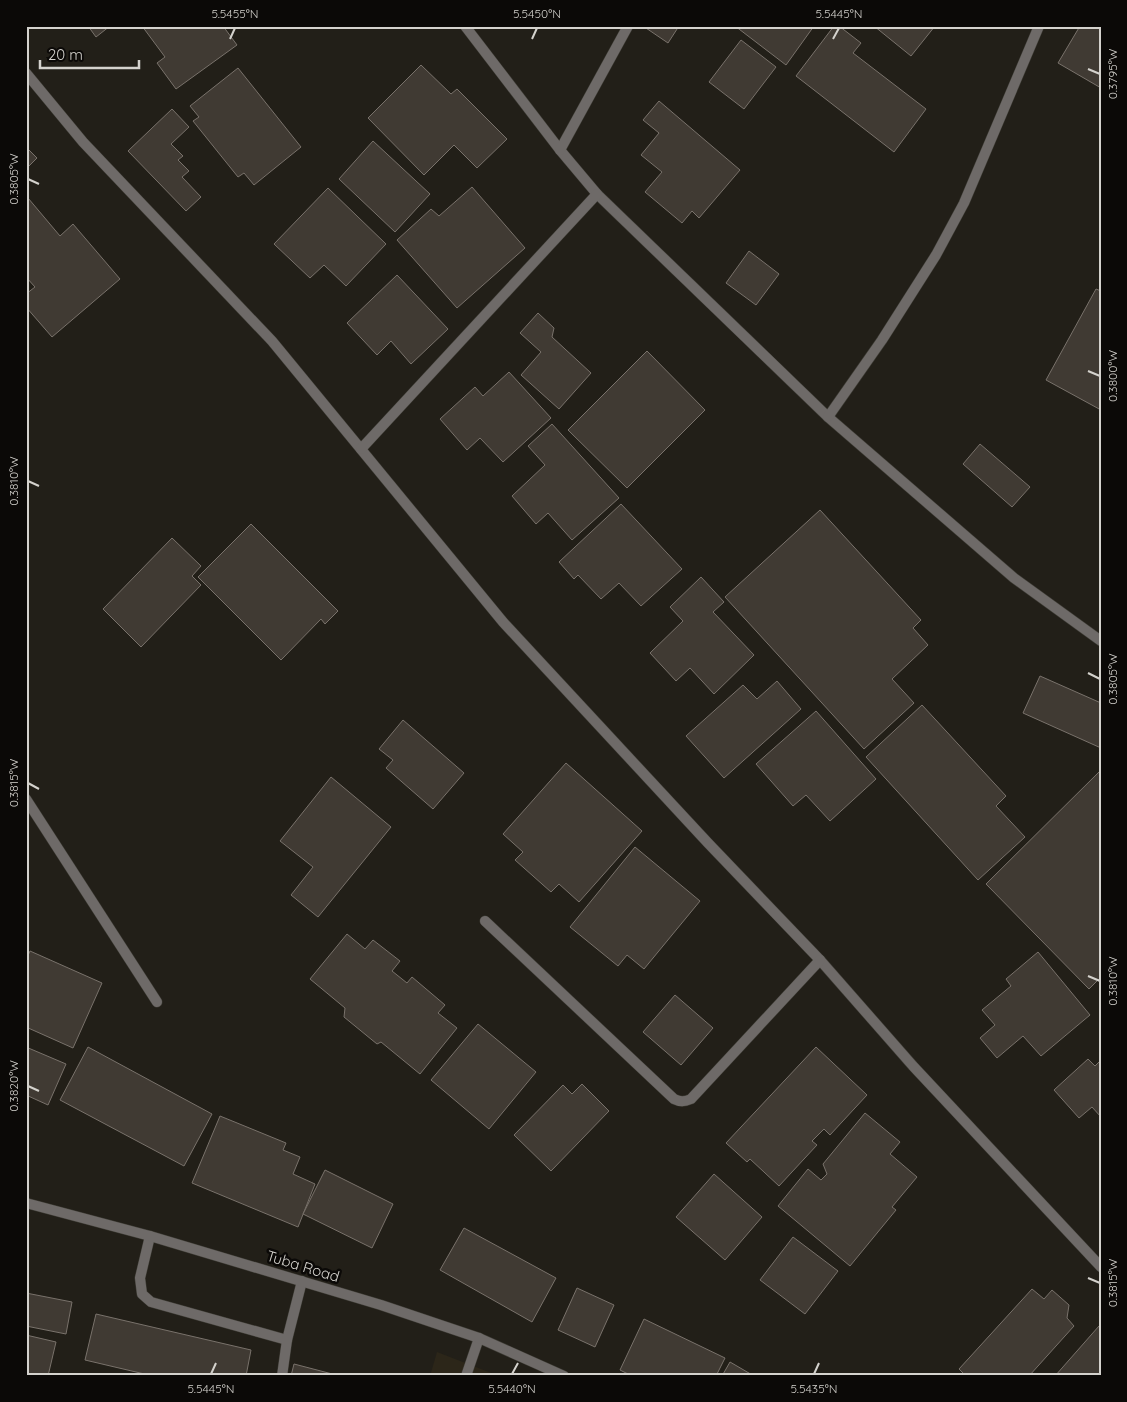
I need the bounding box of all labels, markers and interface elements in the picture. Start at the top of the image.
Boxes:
text: 5.5455°N [211,6,259,21]
text: 5.5450°N [513,6,561,21]
text: 5.5445°N [816,6,862,21]
scale bar [40,38,139,70]
text: 20 m [48,45,83,64]
text: 0.3795°W [1105,48,1120,99]
text: 0.3805°W [6,153,21,205]
text: 0.3800°W [1105,350,1120,402]
text: 0.3810°W [6,456,21,506]
text: 0.3805°W [1105,653,1120,705]
text: 0.3815°W [6,758,21,807]
text: 0.3810°W [1105,956,1120,1006]
text: 0.3820°W [6,1060,21,1112]
street label: Tuba Road [264,1246,342,1286]
text: 0.3815°W [1105,1258,1120,1307]
text: 5.5445°N [188,1381,234,1396]
text: 5.5440°N [488,1381,536,1396]
text: 5.5435°N [791,1381,837,1396]

